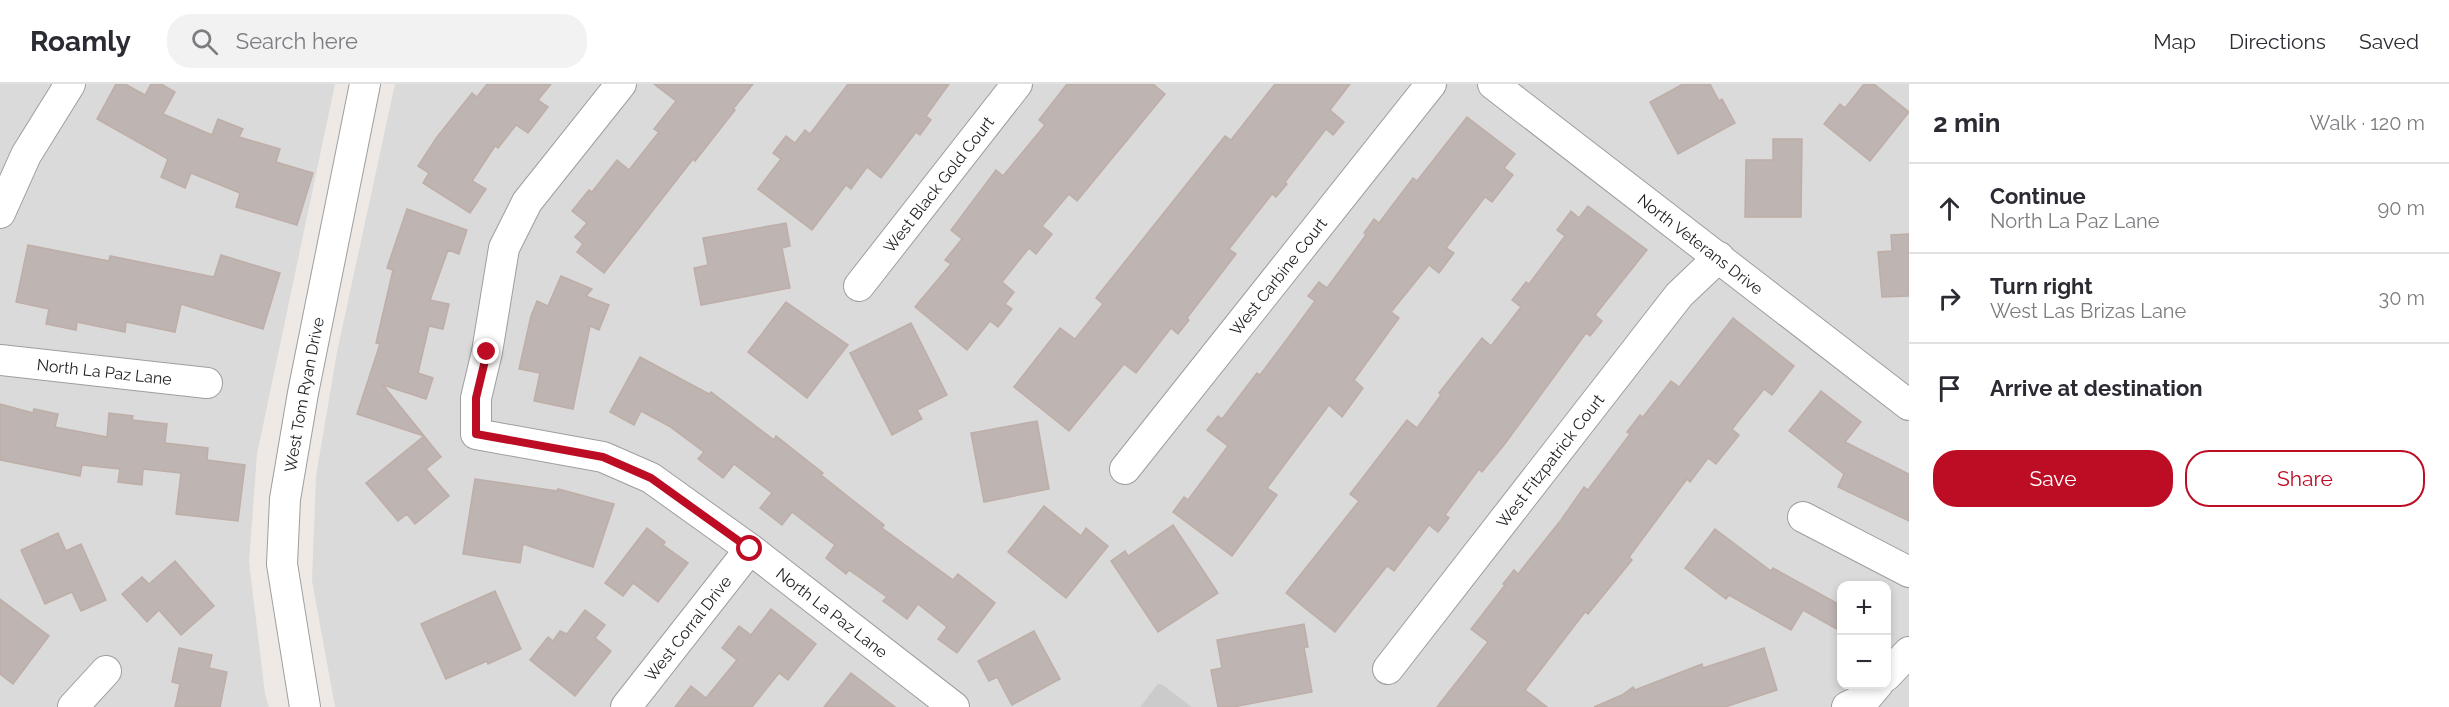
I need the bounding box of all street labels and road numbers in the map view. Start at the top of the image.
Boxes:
street label: West Black Gold Court [879,112,998,256]
street label: North Veterans Drive [1634,190,1767,298]
street label: West Carbine Court [1226,213,1331,339]
street label: West Tom Ryan Drive [280,315,328,474]
street label: North La Paz Lane [36,355,173,389]
street label: West Fitzpatrick Court [1492,390,1608,531]
street label: North La Paz Lane [773,563,891,662]
street label: West Corral Drive [640,572,735,685]

